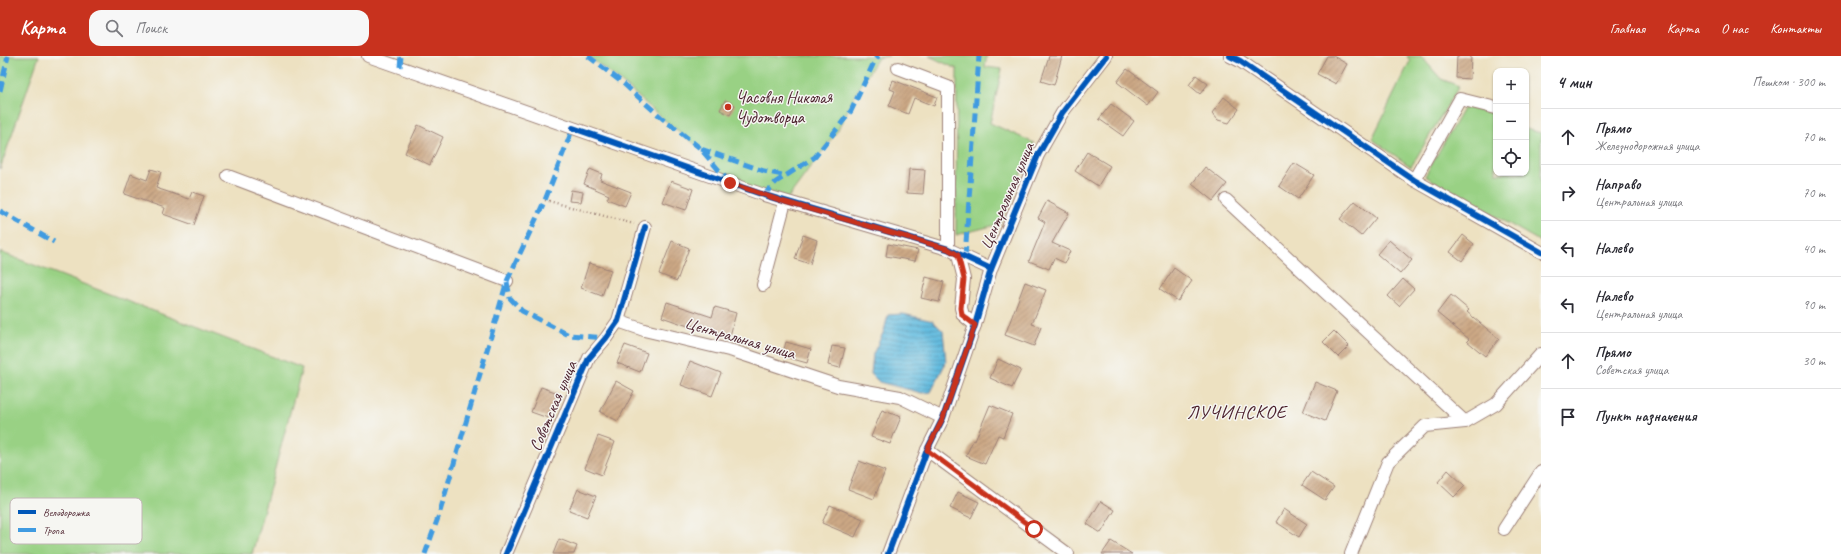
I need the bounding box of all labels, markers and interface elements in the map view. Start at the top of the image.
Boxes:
search box [89,10,369,46]
text: Карта [20,16,65,40]
icon: search [103,17,125,39]
text: Поиск [135,19,167,38]
text: Главная [1610,20,1645,37]
text: Карта [1667,20,1699,37]
text: О нас [1721,20,1748,37]
text: Контакты [1770,20,1821,37]
map controls [1493,68,1529,176]
button: + [1493,68,1529,104]
text: 4 мин [1557,72,1592,93]
text: Пешком · 300 m [1752,74,1825,90]
place label: Часовня Николая Чудотворца [736,87,833,128]
marker: Часовня Николая Чудотворца [723,102,733,112]
button: − [1493,104,1529,140]
text: Прямо [1595,119,1631,138]
icon: ahead [1557,126,1579,148]
text: 70 m [1803,129,1825,145]
street label: Центральная улица [975,138,1040,253]
text: Железнодорожная улица [1595,138,1700,154]
button: locate [1493,140,1529,176]
route end [721,174,739,192]
text: Направо [1595,175,1641,194]
icon: right [1557,182,1579,204]
text: 70 m [1803,185,1825,201]
text: Центральная улица [1595,194,1682,210]
icon: left [1557,238,1579,260]
text: Налево [1595,239,1633,258]
text: 40 m [1803,241,1825,257]
text: Налево [1595,287,1633,306]
icon: left [1557,294,1579,316]
text: 90 m [1803,297,1825,313]
text: Центральная улица [1595,306,1682,322]
street label: Центральная улица [682,312,799,364]
text: Прямо [1595,343,1631,362]
icon: ahead [1557,350,1579,372]
text: 30 m [1803,353,1825,369]
street label: Советская улица [525,356,582,454]
text: Советская улица [1595,362,1668,378]
district label: ЛУЧИНСКОЕ [1187,400,1289,424]
icon: arrive [1557,406,1579,428]
text: Пункт назначения [1595,407,1697,426]
legend [10,498,142,544]
text: Велодорожка [43,505,90,519]
route start [1025,520,1043,538]
text: Тропа [43,523,64,537]

